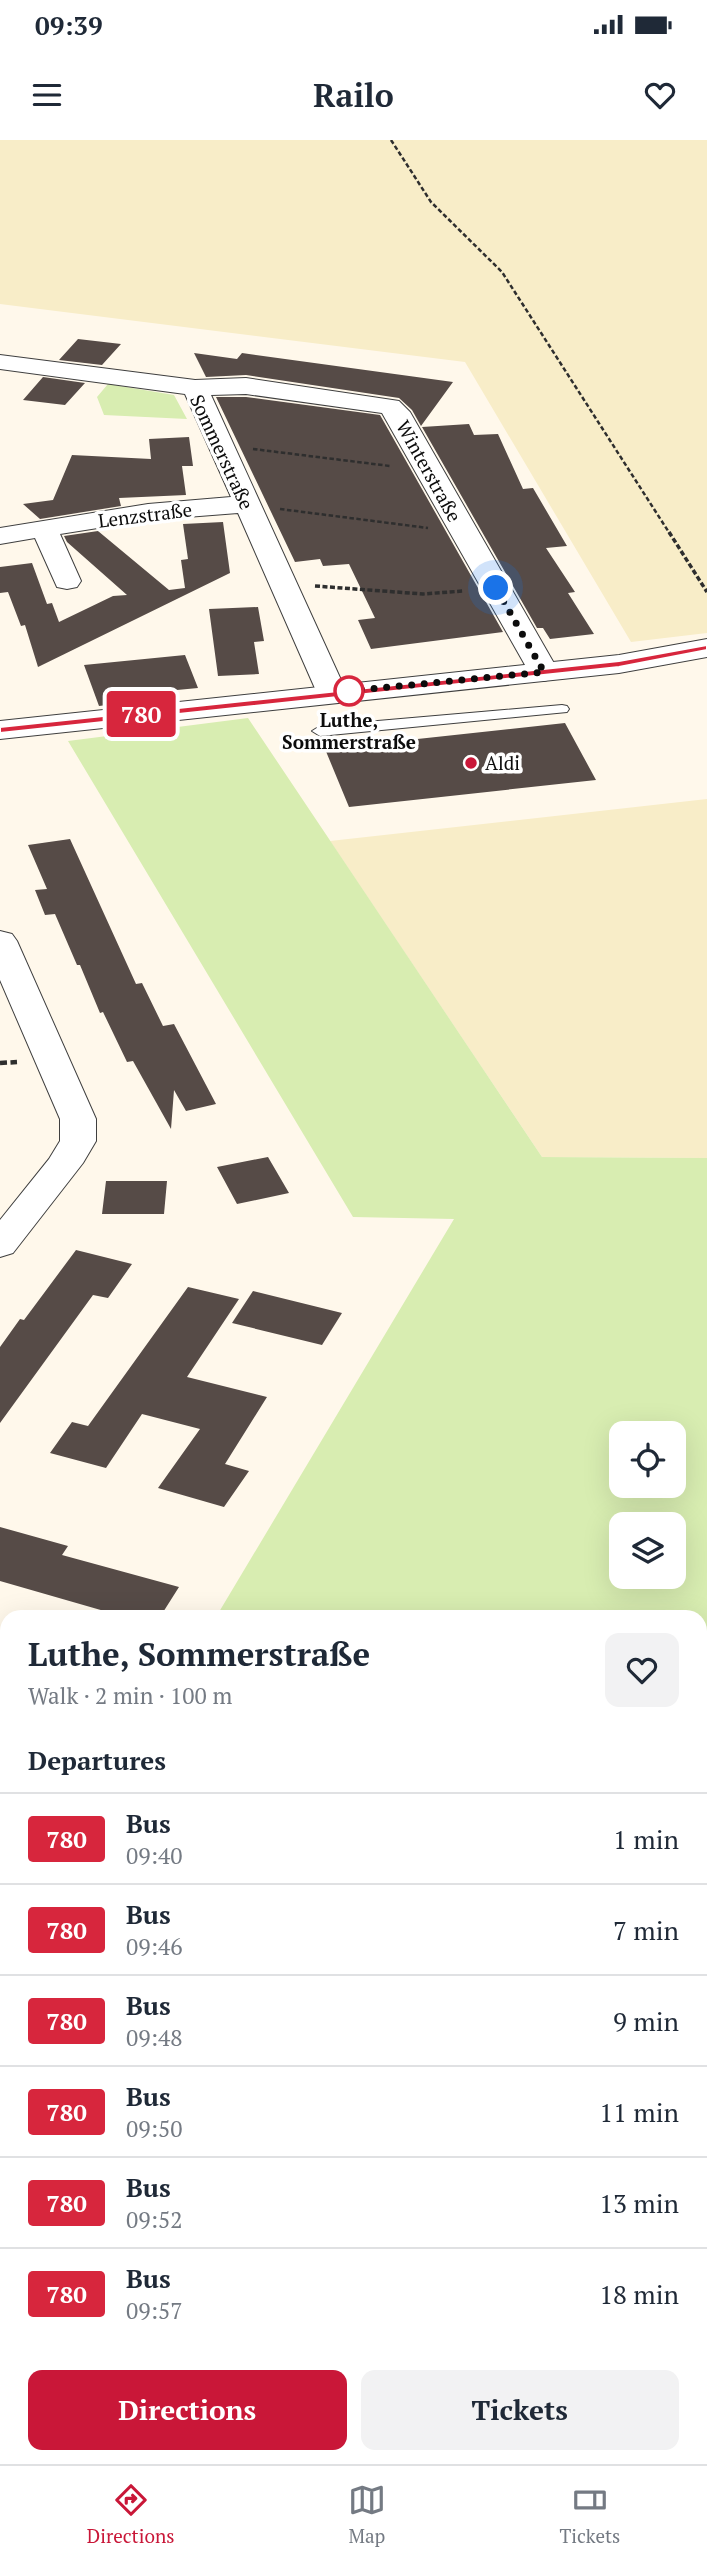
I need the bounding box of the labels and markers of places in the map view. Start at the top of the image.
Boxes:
marker: Luthe, Sommerstraße [334,676,364,706]
place label: Luthe, Sommerstraße [282,707,416,754]
place label: Aldi [485,750,520,775]
marker: Aldi [463,755,479,771]

